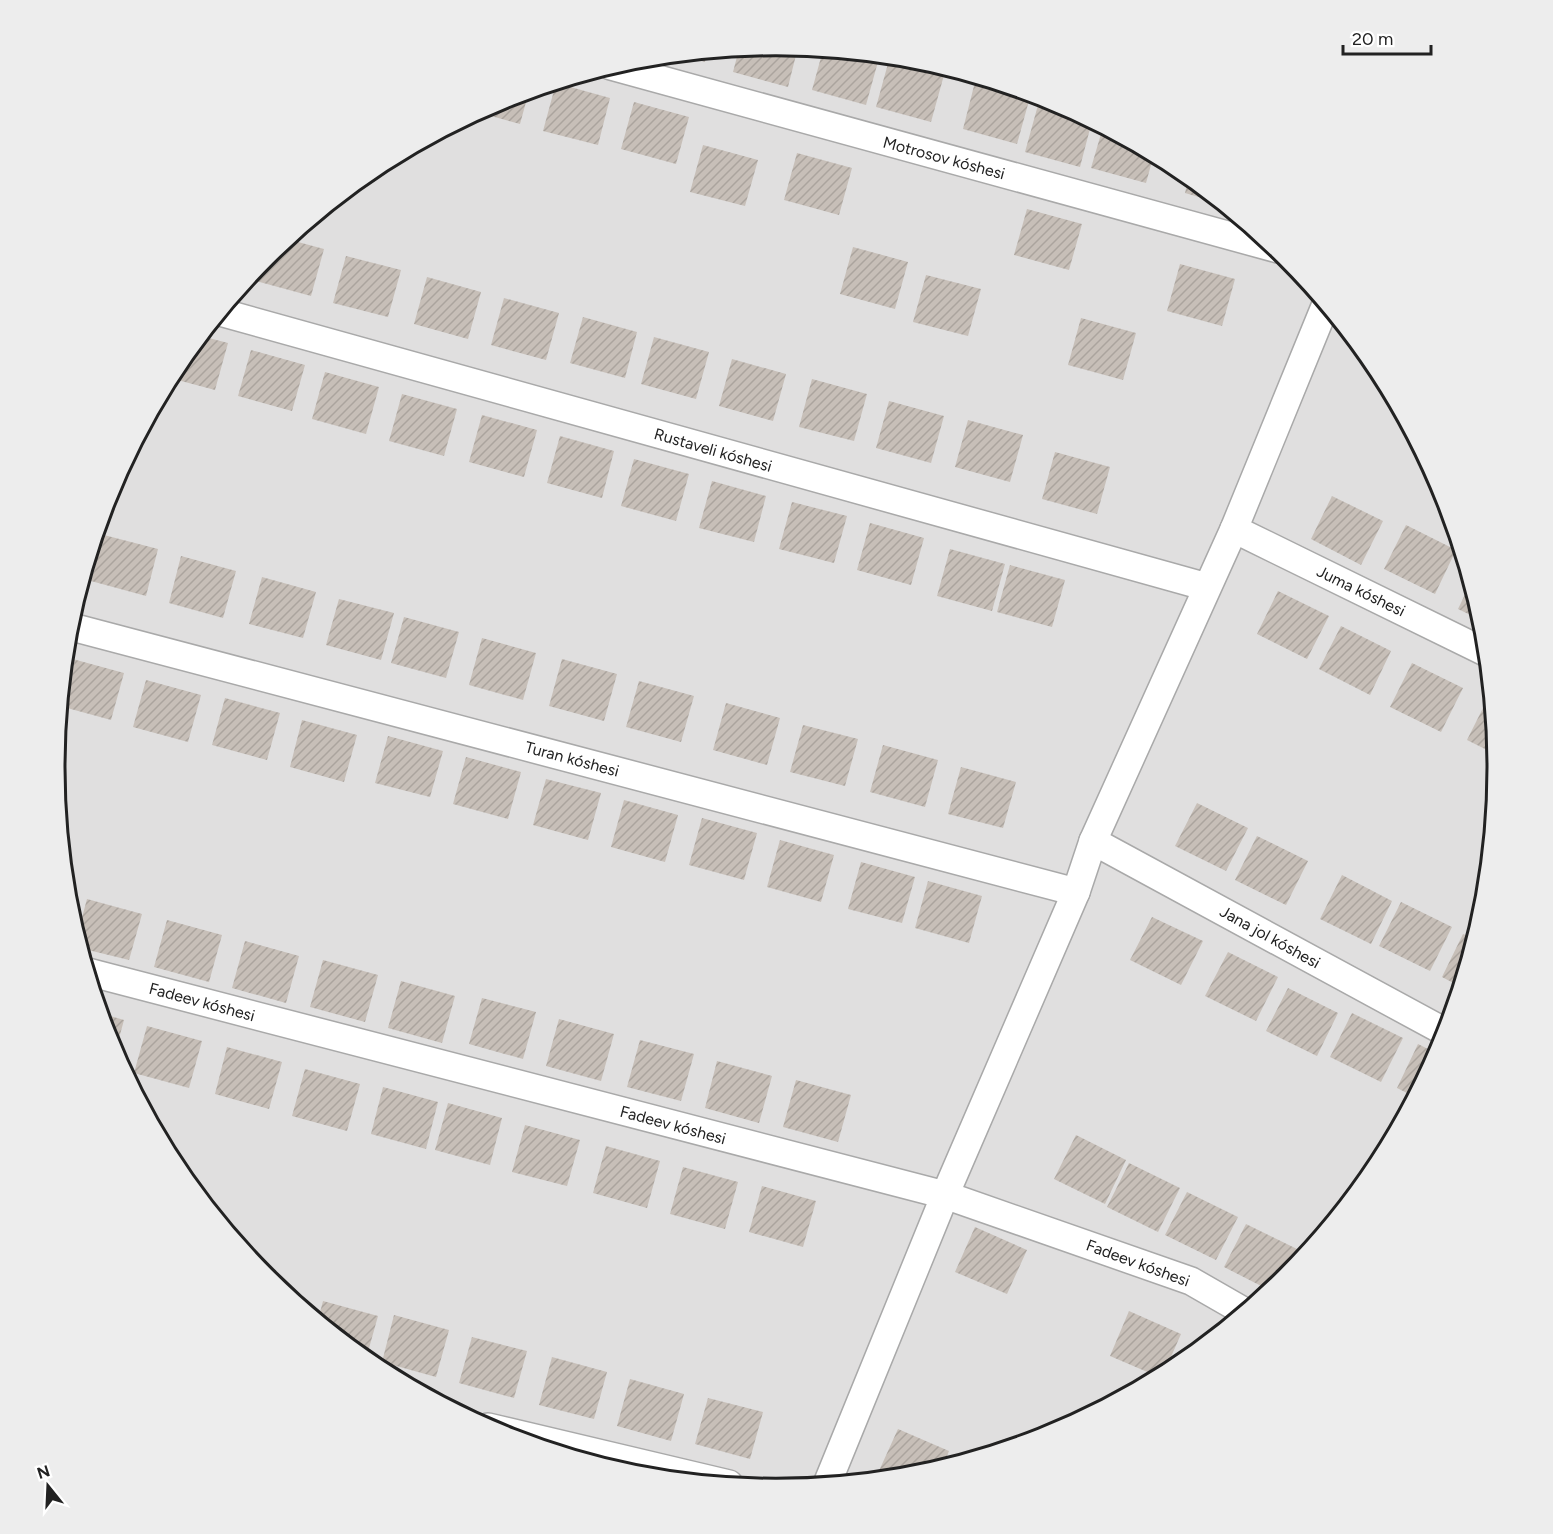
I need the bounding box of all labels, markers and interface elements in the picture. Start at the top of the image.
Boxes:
scale bar [1343,18,1432,56]
text: 20 m [1352,28,1393,50]
street label: Motrosov kóshesi [881,133,1007,183]
street label: Rustaveli kóshesi [652,424,774,476]
street label: Juma kóshesi [1314,561,1408,621]
street label: Turan kóshesi [523,737,621,781]
street label: Jana jol kóshesi [1217,902,1323,972]
street label: Fadeev kóshesi [147,979,257,1025]
street label: Fadeev kóshesi [618,1102,728,1148]
street label: Fadeev kóshesi [1084,1235,1192,1291]
north arrow [18,1456,78,1516]
text: N [35,1461,52,1483]

